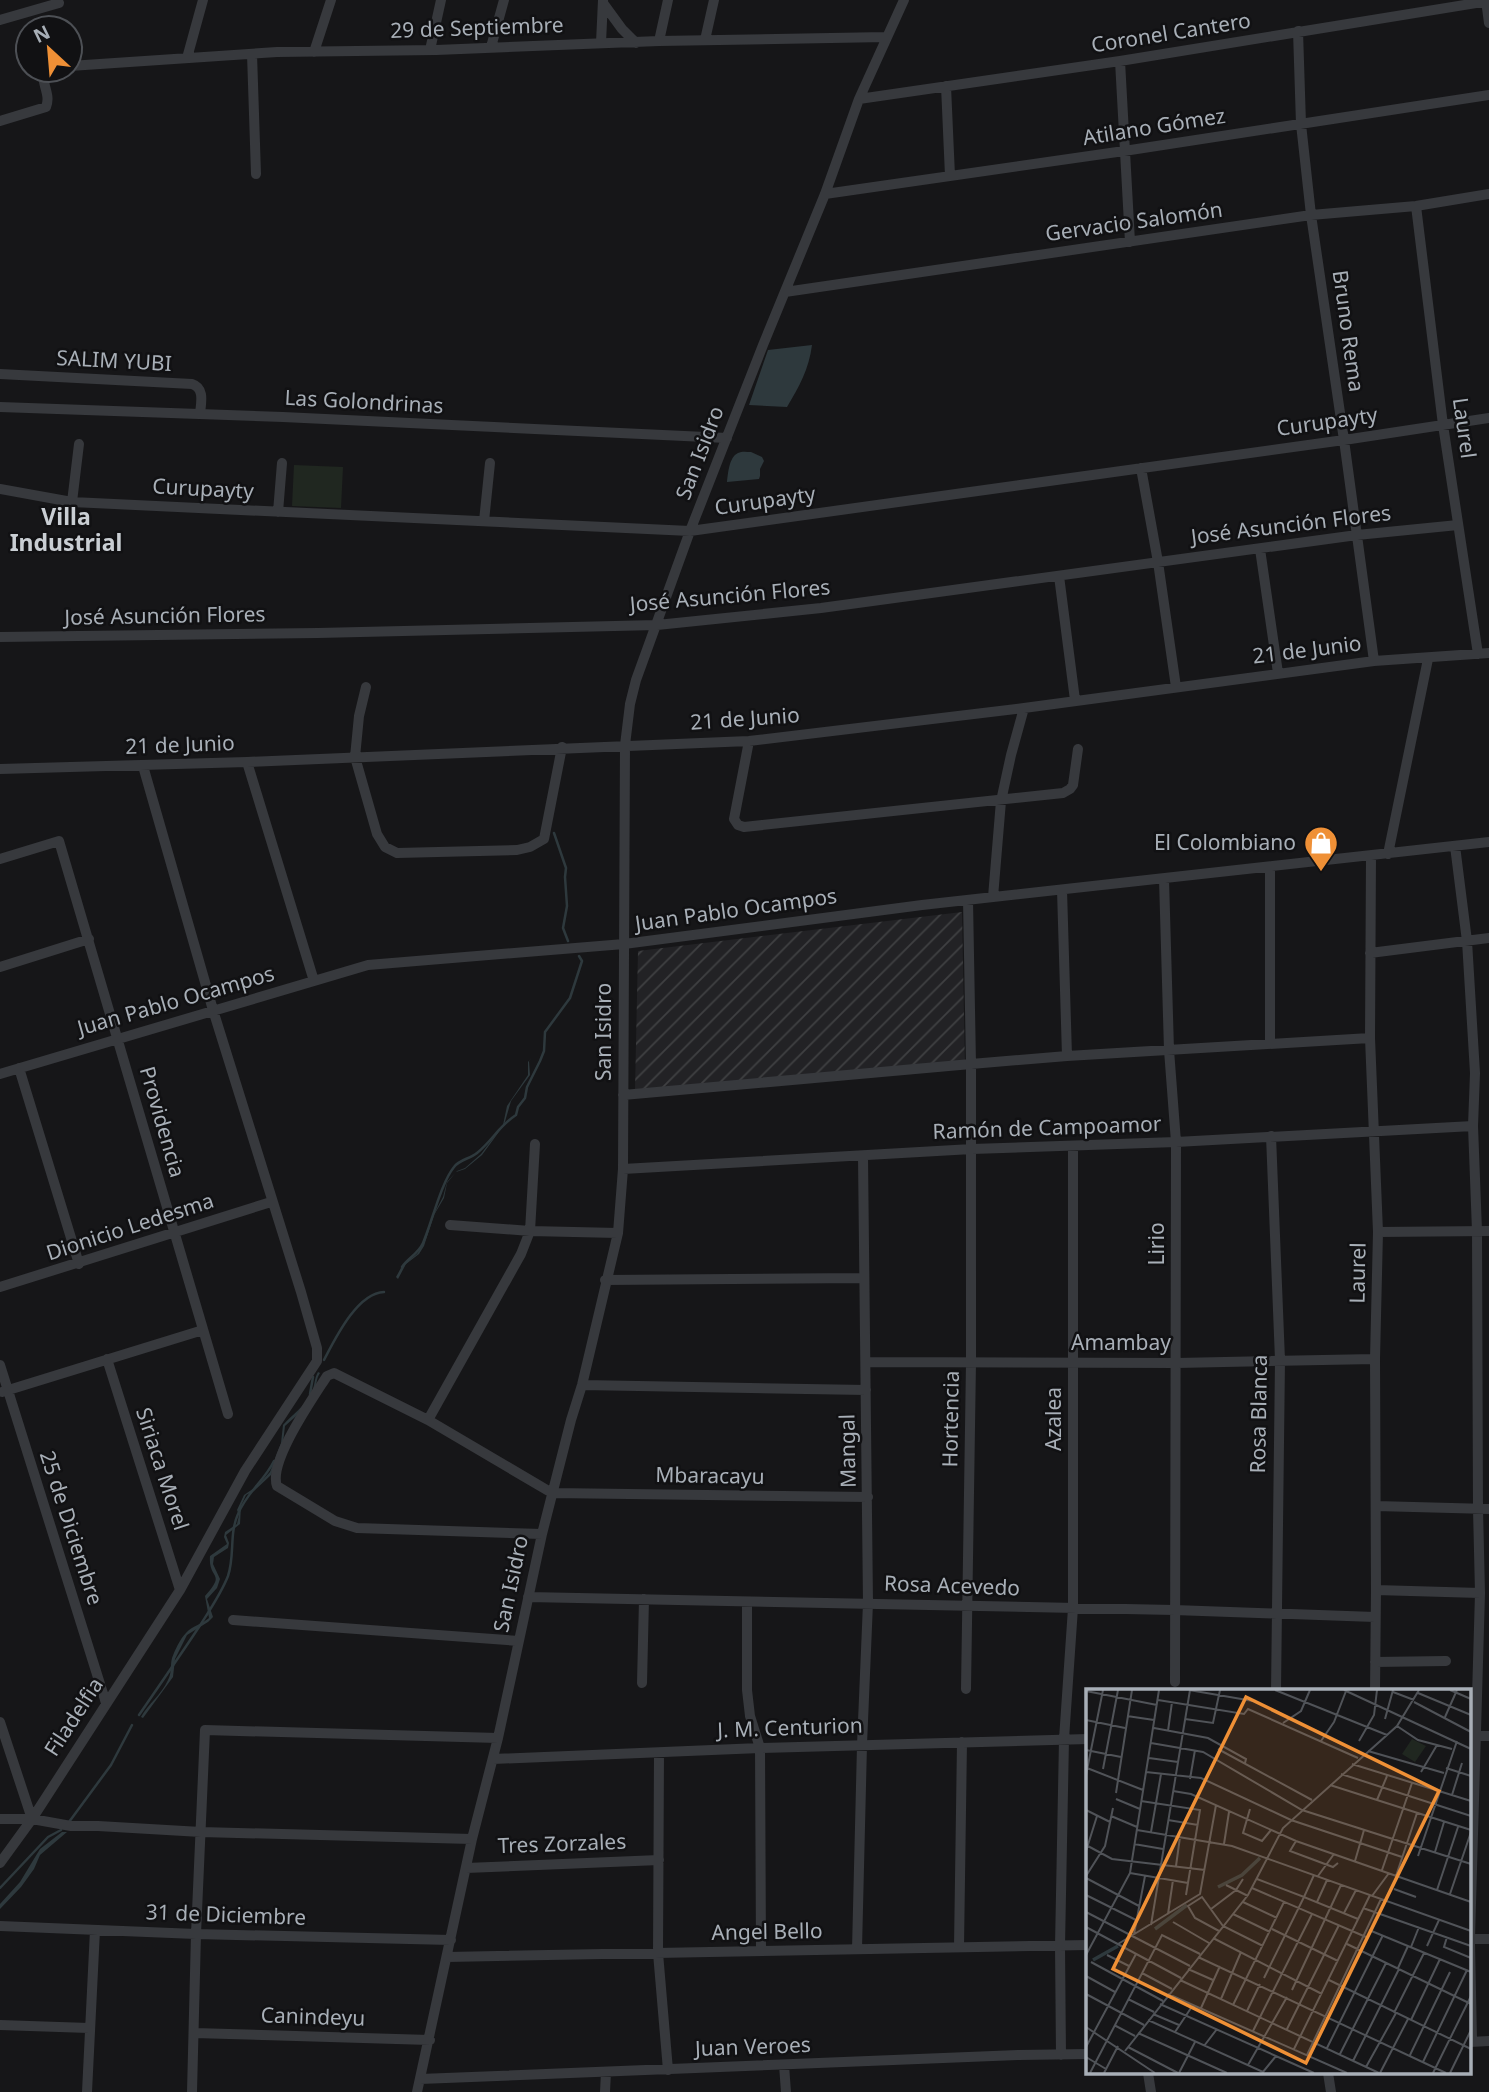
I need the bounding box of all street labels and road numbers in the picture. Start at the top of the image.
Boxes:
street label: Coronel Cantero [1089,6,1253,58]
street label: 29 de Septiembre [390,10,564,44]
street label: Atilano Gómez [1081,101,1227,151]
street label: Gervacio Salomón [1043,195,1224,247]
street label: Bruno Rema [1327,268,1371,394]
street label: SALIM YUBI [56,343,173,377]
street label: Las Golondrinas [284,383,444,419]
street label: Laurel [1447,396,1483,460]
street label: Curupayty [1275,400,1379,442]
street label: San Isidro [668,402,730,504]
street label: Curupayty [152,471,255,505]
street label: Curupayty [713,479,817,521]
street label: José Asunción Flores [1187,498,1392,550]
street label: José Asunción Flores [627,572,831,618]
street label: José Asunción Flores [62,599,266,631]
street label: 21 de Junio [1251,628,1363,670]
street label: 21 de Junio [689,700,801,736]
street label: 21 de Junio [125,728,235,760]
street label: Juan Pablo Ocampos [631,881,839,937]
street label: Juan Pablo Ocampos [72,959,277,1042]
street label: San Isidro [589,983,617,1081]
street label: Providencia [134,1063,192,1181]
street label: Ramón de Campoamor [932,1109,1162,1145]
street label: Dionicio Ledesma [42,1186,217,1266]
street label: Lirio [1142,1222,1170,1266]
street label: Laurel [1342,1242,1372,1304]
street label: Amambay [1071,1328,1171,1356]
street label: Rosa Blanca [1243,1354,1273,1474]
street label: Hortencia [935,1370,965,1468]
street label: Azalea [1039,1387,1067,1451]
street label: Siriaca Morel [130,1404,196,1534]
street label: Mangal [832,1414,862,1488]
street label: 25 de Diciembre [34,1447,110,1608]
street label: Mbaracayu [655,1460,765,1490]
street label: San Isidro [486,1533,534,1635]
street label: Rosa Acevedo [884,1569,1021,1601]
street label: Filadelfia [37,1672,109,1761]
street label: J. M. Centurion [715,1710,863,1744]
street label: Tres Zorzales [497,1827,627,1859]
street label: 31 de Diciembre [145,1897,307,1931]
street label: Angel Bello [711,1916,823,1946]
street label: Canindeyu [260,2000,366,2032]
street label: Juan Veroes [693,2030,811,2062]

